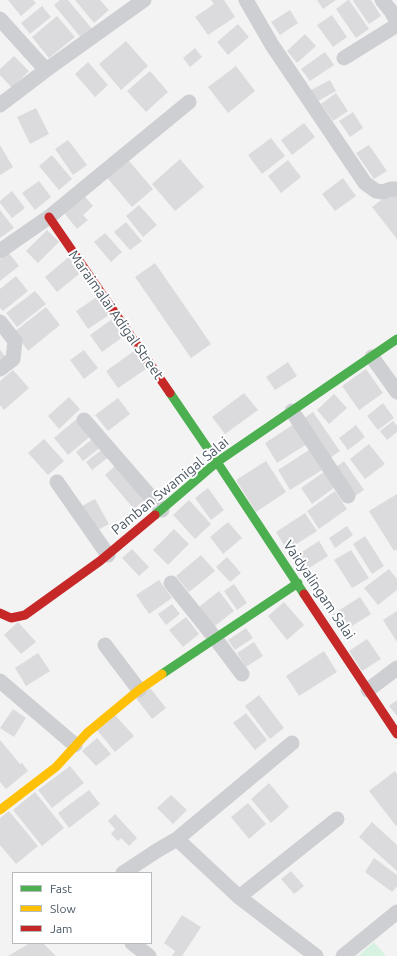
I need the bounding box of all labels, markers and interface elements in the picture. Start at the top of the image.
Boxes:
street label: Maraimalai Adigal Street [65,247,167,383]
street label: Pamban Swamigal Salai [108,434,232,538]
street label: Vaidyalingam Salai [280,537,358,643]
legend [12,872,152,944]
text: Fast [50,882,72,895]
text: Slow [50,902,76,915]
text: Jam [50,922,72,935]

